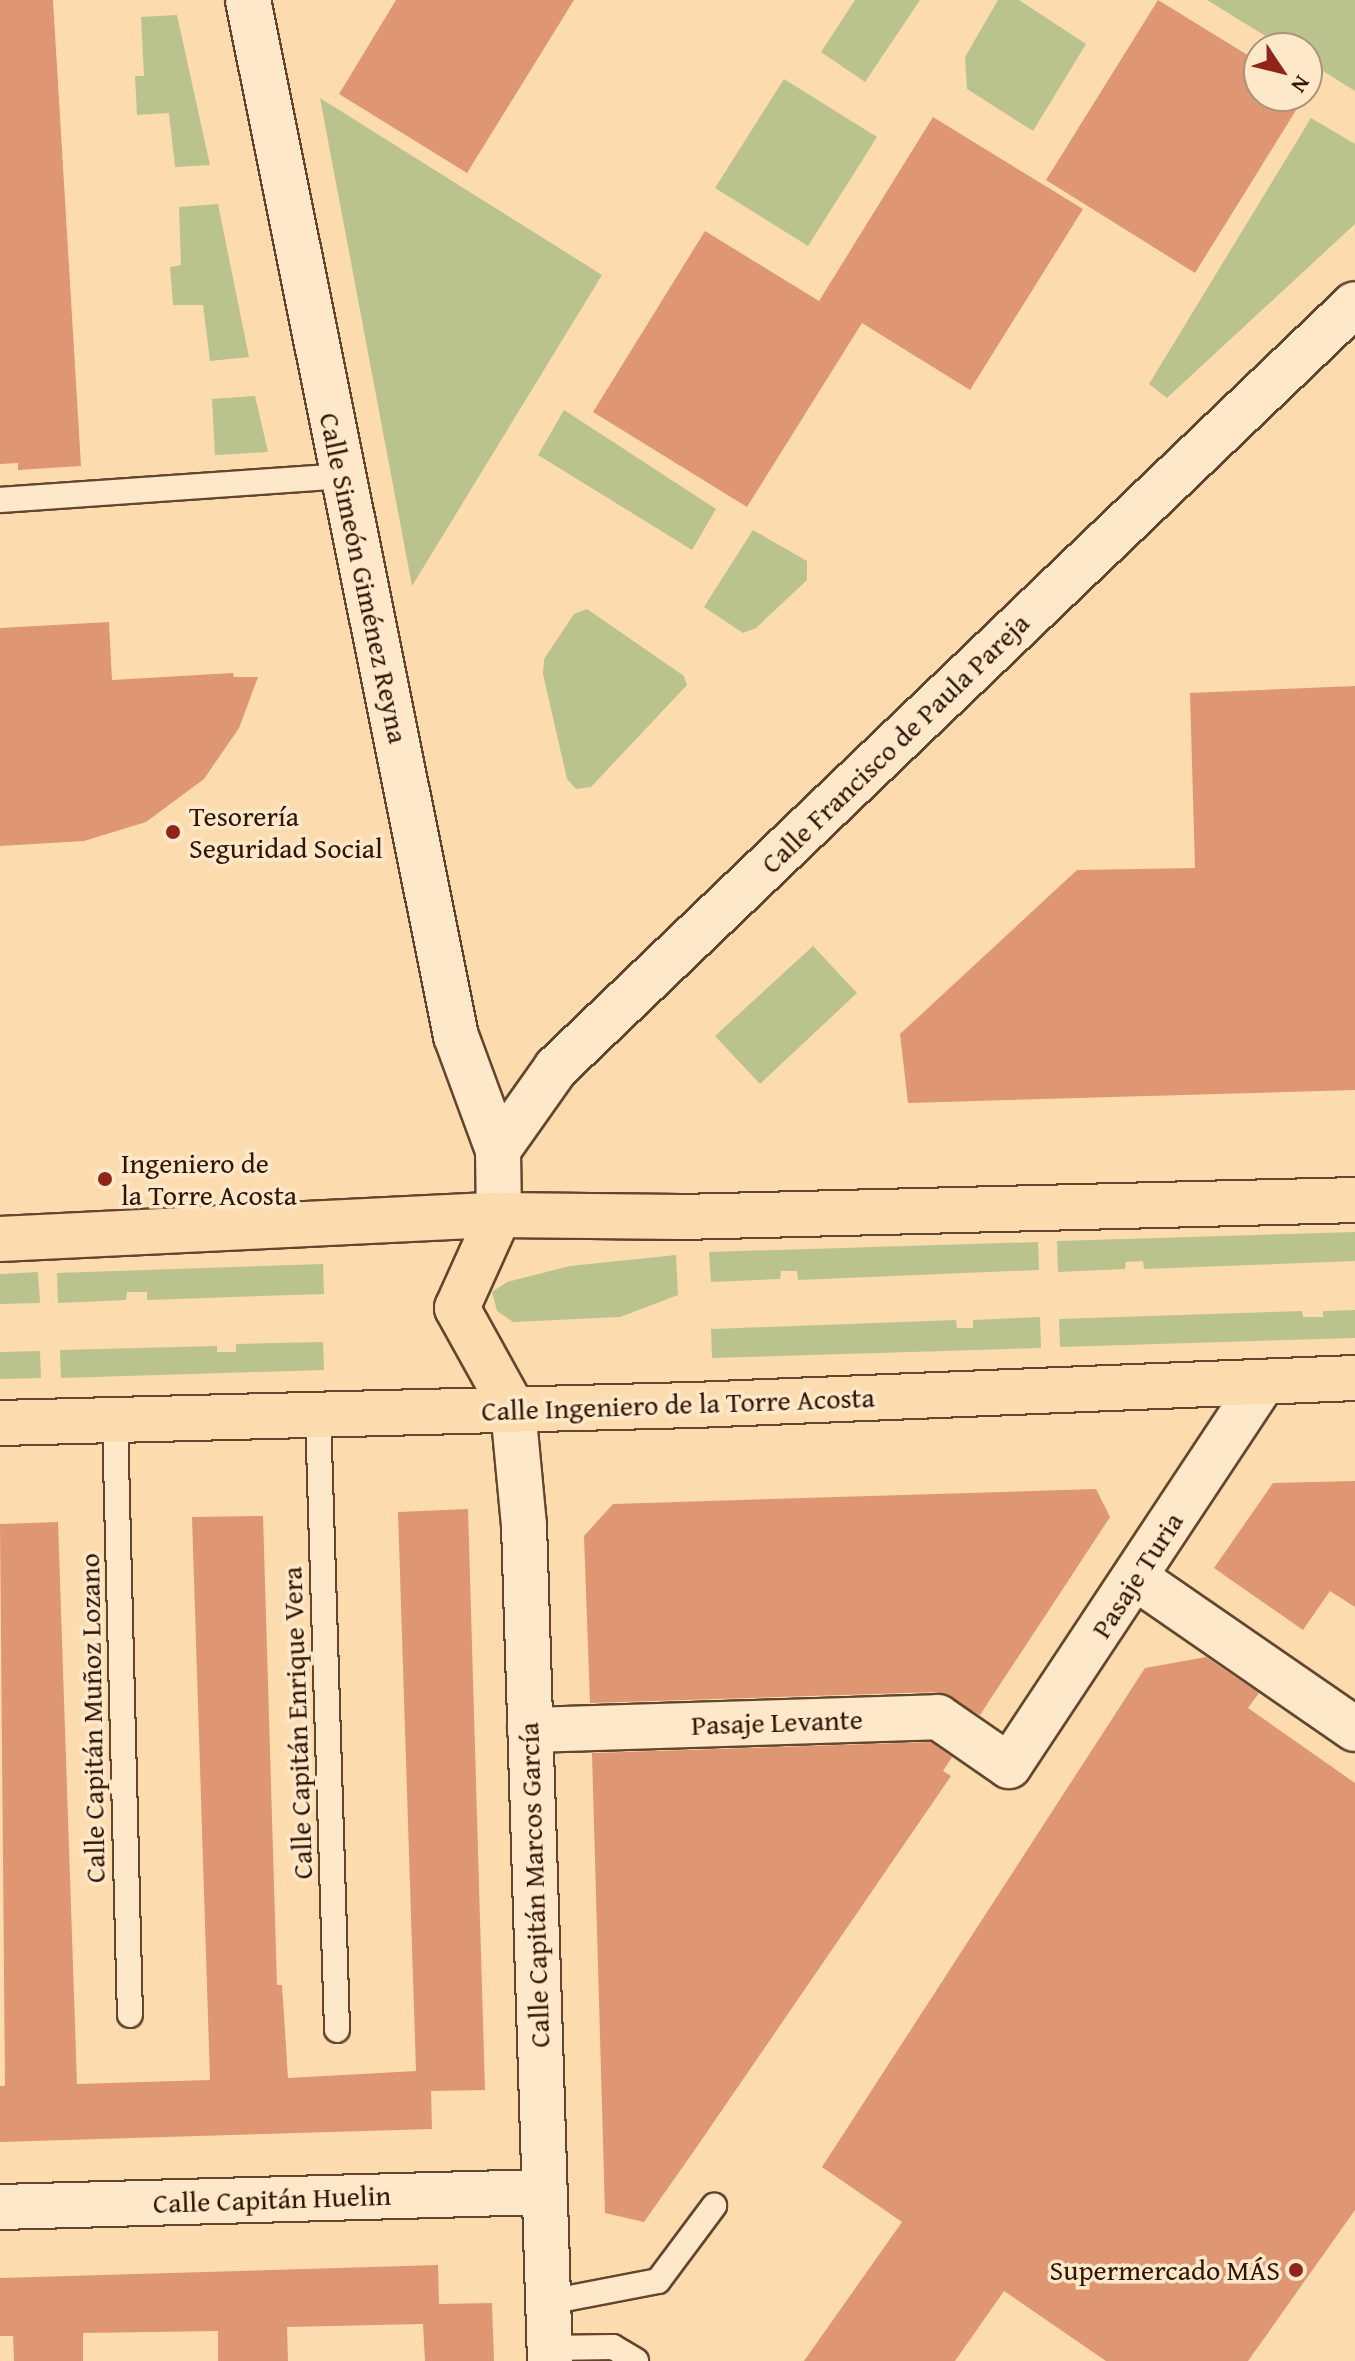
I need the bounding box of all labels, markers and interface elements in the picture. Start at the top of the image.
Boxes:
north arrow [1243,32,1323,112]
text: N [1284,69,1318,100]
street label: Calle Simeón Giménez Reyna [313,410,415,746]
street label: Calle Francisco de Paula Pareja [754,606,1036,880]
place label: Tesorería Seguridad Social [189,799,383,865]
marker: Tesorería Seguridad Social [164,823,182,841]
place label: Ingeniero de la Torre Acosta [121,1146,297,1212]
marker: Ingeniero de la Torre Acosta [96,1170,114,1188]
street label: Calle Ingeniero de la Torre Acosta [481,1380,875,1428]
street label: Pasaje Turia [1084,1506,1190,1644]
street label: Calle Capitán Muñoz Lozano [72,1553,112,1883]
street label: Calle Capitán Enrique Vera [275,1566,319,1880]
street label: Pasaje Levante [691,1702,863,1742]
street label: Calle Capitán Marcos García [512,1722,556,2048]
street label: Calle Capitán Huelin [152,2178,392,2220]
place label: Supermercado MÁS [1050,2253,1280,2287]
marker: Supermercado MÁS [1287,2261,1305,2279]

